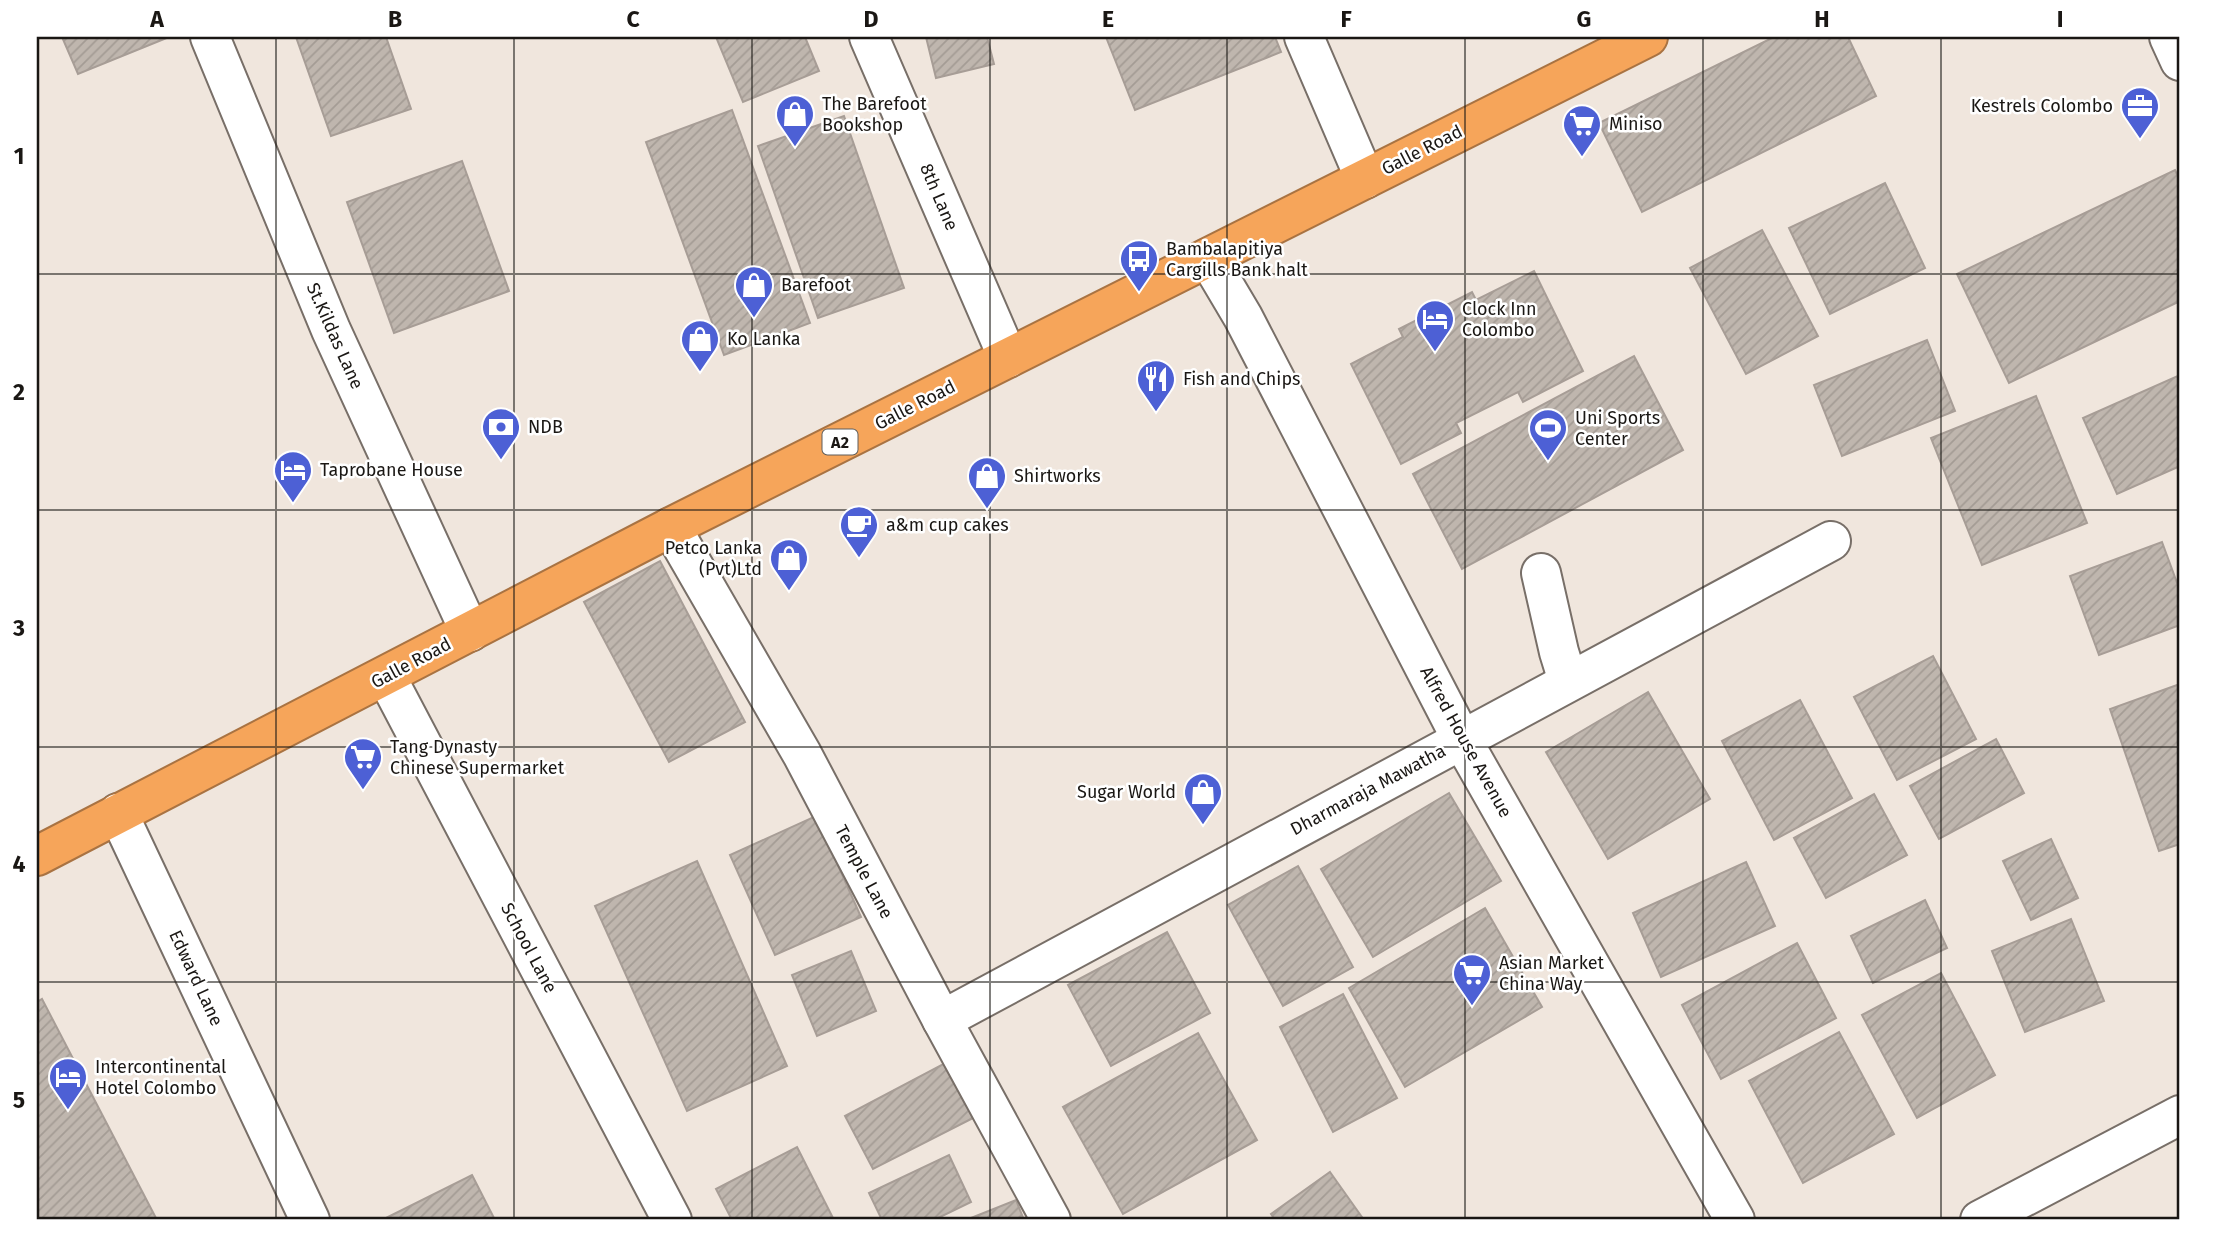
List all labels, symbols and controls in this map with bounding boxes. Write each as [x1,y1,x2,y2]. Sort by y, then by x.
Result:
text: A [149,5,164,33]
text: B [388,5,402,33]
text: C [626,5,640,33]
text: D [864,5,879,33]
text: E [1102,5,1114,33]
text: F [1340,5,1352,33]
text: G [1577,5,1591,33]
text: H [1814,5,1830,33]
text: I [2057,5,2063,33]
office icon: Kestrels Colombo [2119,85,2161,140]
shop icon: The Barefoot Bookshop [774,93,816,148]
place label: The Barefoot Bookshop [822,93,927,136]
place label: Kestrels Colombo [1971,95,2113,117]
supermarket icon: Miniso [1561,103,1603,158]
place label: Miniso [1609,113,1663,135]
street label: Galle Road [1378,120,1466,180]
text: 1 [14,142,24,170]
street label: 8th Lane [915,160,963,234]
bus stop icon: Bambalapitiya Cargills Bank halt [1118,238,1160,293]
place label: Bambalapitiya Cargills Bank halt [1166,238,1308,281]
shop icon: Barefoot [733,264,775,319]
place label: Barefoot [781,274,852,296]
street label: St.Kildas Lane [302,279,368,393]
hotel icon: Clock Inn Colombo [1414,298,1456,353]
place label: Clock Inn Colombo [1462,298,1537,341]
shop icon: Ko Lanka [679,318,721,373]
place label: Ko Lanka [727,328,801,350]
restaurant icon: Fish and Chips [1135,358,1177,413]
place label: Fish and Chips [1183,368,1301,390]
street label: Galle Road [871,375,959,435]
text: 2 [13,378,25,406]
bank icon: NDB [480,406,522,461]
sports icon: Uni Sports Center [1527,407,1569,462]
place label: Uni Sports Center [1575,407,1660,450]
place label: NDB [528,416,563,438]
road number: A2 [822,430,858,454]
hotel icon: Taprobane House [272,449,314,504]
shop icon: Shirtworks [966,455,1008,510]
place label: Taprobane House [320,459,463,481]
place label: Shirtworks [1014,465,1101,487]
cafe icon: a&m cup cakes [838,504,880,559]
place label: a&m cup cakes [886,514,1009,536]
place label: Petco Lanka (Pvt)Ltd [665,537,762,580]
shop icon: Petco Lanka (Pvt)Ltd [768,537,810,592]
text: 3 [12,614,25,642]
street label: Galle Road [367,633,455,693]
street label: Alfred House Avenue [1415,663,1517,821]
supermarket icon: Tang Dynasty Chinese Supermarket [342,736,384,791]
place label: Tang Dynasty Chinese Supermarket [390,736,565,779]
street label: Dharmaraja Mawatha [1287,740,1449,840]
shop icon: Sugar World [1182,771,1224,826]
place label: Sugar World [1077,781,1176,803]
street label: Temple Lane [830,821,898,923]
text: 4 [13,850,26,878]
street label: School Lane [496,899,562,997]
street label: Edward Lane [164,926,228,1030]
supermarket icon: Asian Market China Way [1451,952,1493,1007]
place label: Asian Market China Way [1499,952,1605,995]
hotel icon: Intercontinental Hotel Colombo [47,1056,89,1111]
place label: Intercontinental Hotel Colombo [95,1056,226,1099]
text: 5 [13,1086,25,1114]

